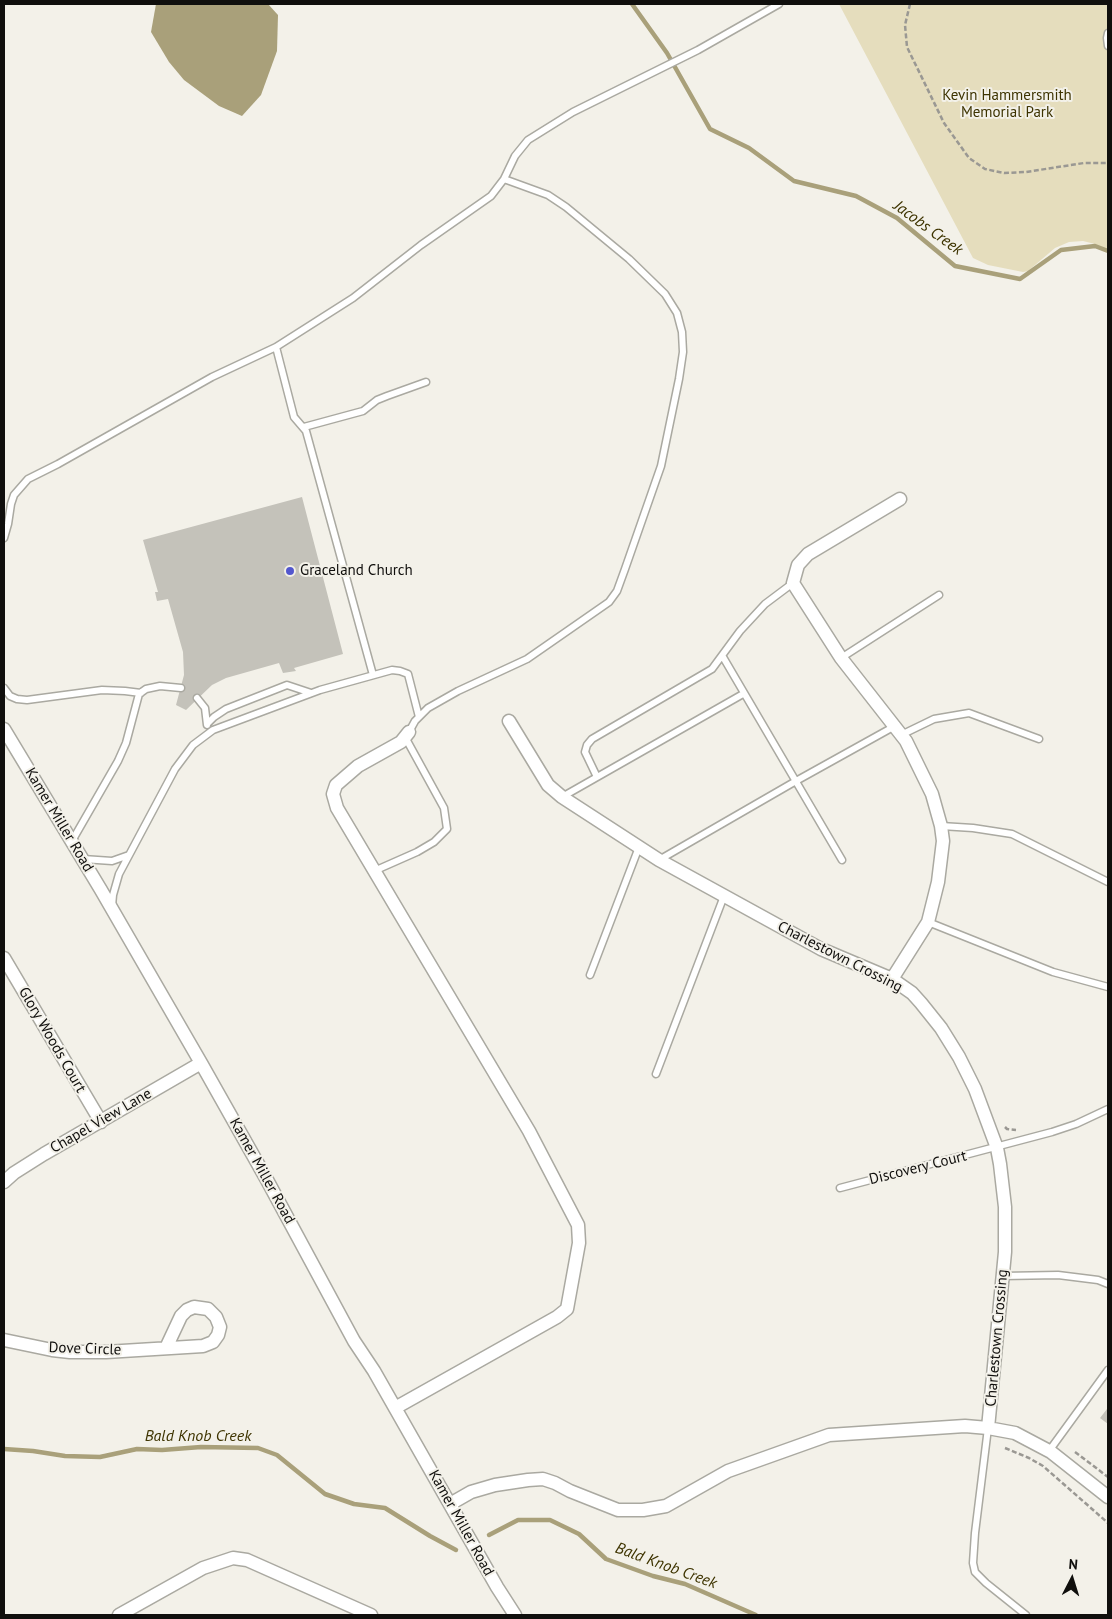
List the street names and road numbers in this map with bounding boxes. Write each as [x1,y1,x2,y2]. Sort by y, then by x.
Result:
street label: Kamer Miller Road [21,765,97,875]
street label: Charlestown Crossing [774,918,906,996]
street label: Glory Woods Court [15,984,89,1096]
street label: Chapel View Lane [47,1085,155,1157]
street label: Kamer Miller Road [225,1115,299,1227]
street label: Discovery Court [867,1147,969,1189]
street label: Charlestown Crossing [982,1268,1012,1408]
street label: Dove Circle [48,1339,122,1359]
street label: Kamer Miller Road [424,1467,498,1579]

